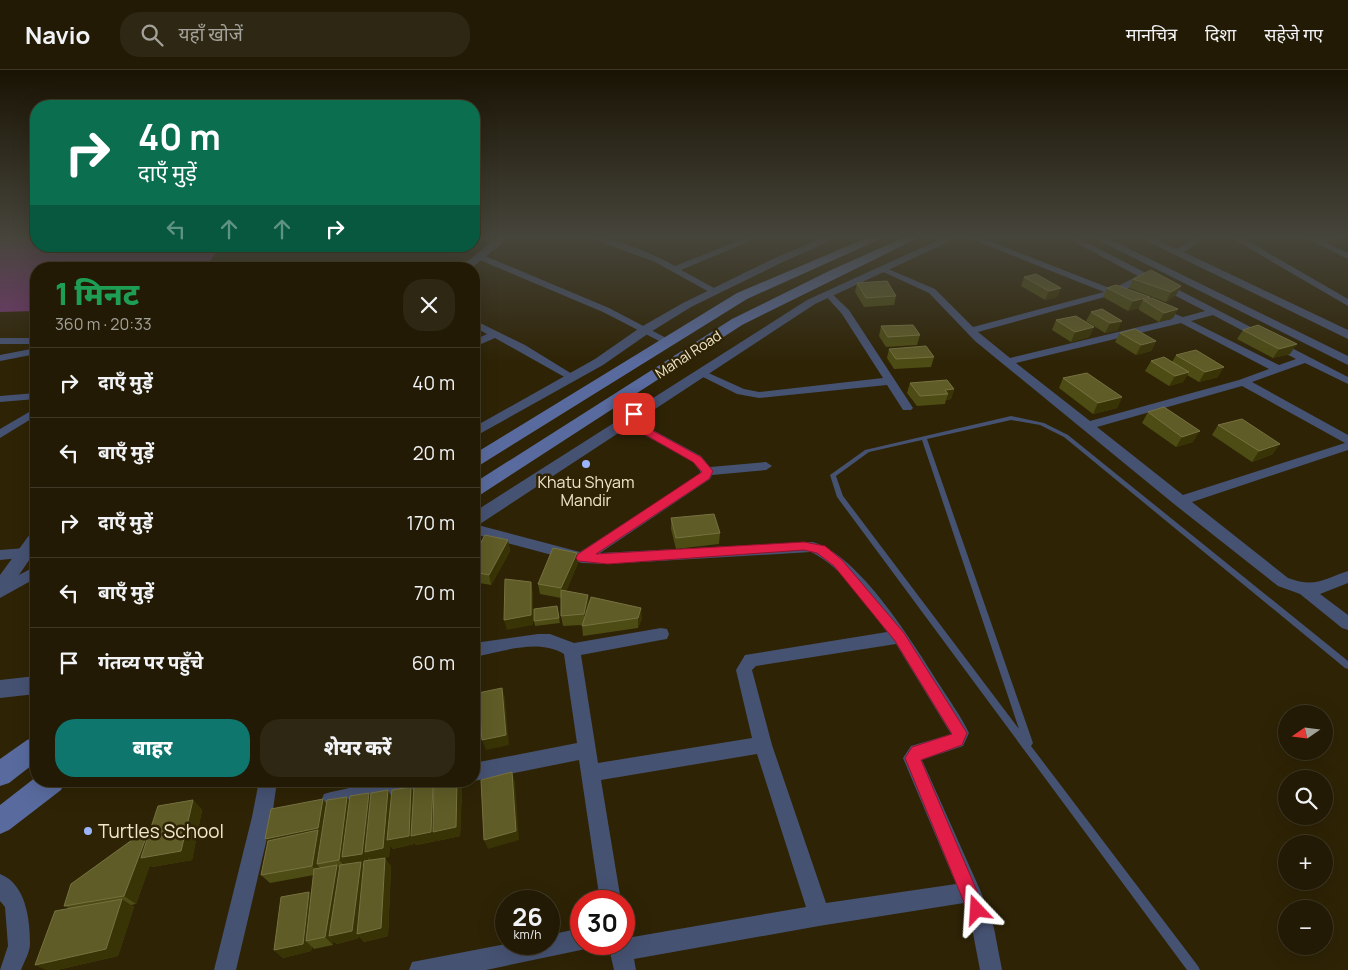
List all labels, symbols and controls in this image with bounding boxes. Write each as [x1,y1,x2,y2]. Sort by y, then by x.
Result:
search box [120,12,470,57]
text: Navio [25,18,90,51]
icon: search [138,21,166,49]
text: यहाँ खोजें [178,21,243,47]
text: मानचित्र [1126,22,1177,46]
text: दिशा [1205,22,1236,46]
text: सहेजे गए [1264,22,1323,46]
text: 40 m [138,113,221,161]
icon: right [55,120,120,185]
text: दाएँ मुड़ें [138,158,197,188]
icon: left [162,215,190,243]
icon: ahead [215,215,243,243]
icon: ahead [268,215,296,243]
icon: right [321,215,349,243]
text: 1 मिनट [55,273,139,314]
button: close [403,279,455,331]
text: 360 m · 20:33 [55,313,152,335]
street label: Mahal Road [651,326,725,382]
icon: right [55,369,83,397]
text: दाएँ मुड़ें [98,369,153,395]
text: 40 m [412,370,455,396]
pin [613,393,655,435]
icon: arrive [620,400,648,428]
icon: left [55,439,83,467]
text: बाएँ मुड़ें [98,439,154,465]
text: 20 m [413,440,455,466]
marker: Khatu Shyam Mandir [580,458,592,470]
place label: Khatu Shyam Mandir [538,471,634,511]
icon: right [55,509,83,537]
text: दाएँ मुड़ें [98,509,153,535]
text: 170 m [407,510,455,536]
icon: left [55,579,83,607]
text: बाएँ मुड़ें [98,579,154,605]
text: 70 m [414,580,455,606]
icon: arrive [55,649,83,677]
text: गंतव्य पर पहुँचे [98,649,203,675]
text: 60 m [412,650,455,676]
north arrow [1278,705,1332,760]
map controls [1278,705,1333,955]
button: बाहर [55,719,250,777]
button: शेयर करें [260,719,455,777]
button: search [1278,770,1333,825]
place label: Turtles School [98,818,224,844]
marker: Turtles School [82,825,94,837]
button: + [1278,835,1333,890]
position arrow [950,883,1002,935]
speed limit sign: 30 [570,890,635,955]
text: 26 [512,899,543,934]
button: − [1278,900,1333,955]
text: km/h [514,926,541,943]

